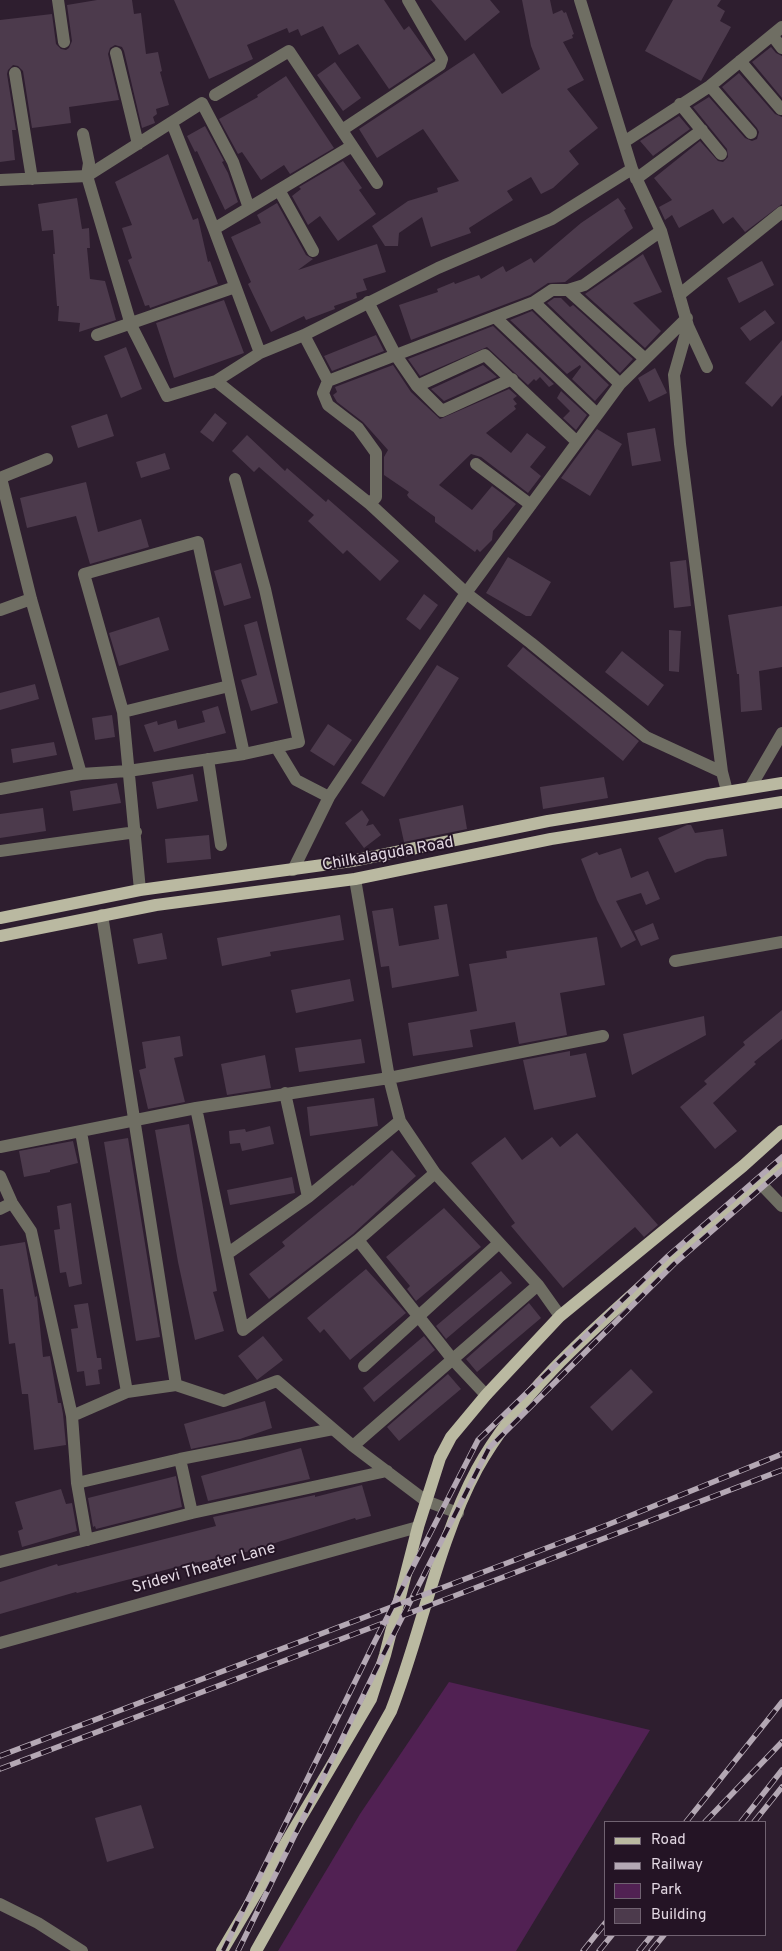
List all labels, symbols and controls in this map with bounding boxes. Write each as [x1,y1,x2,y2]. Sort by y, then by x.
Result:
street label: Chilkalaguda Road [321,834,455,876]
street label: Sridevi Theater Lane [130,1539,278,1599]
legend [604,1821,767,1936]
text: Road [651,1831,686,1850]
text: Railway [651,1856,703,1875]
text: Park [651,1881,682,1900]
text: Building [651,1906,706,1925]

